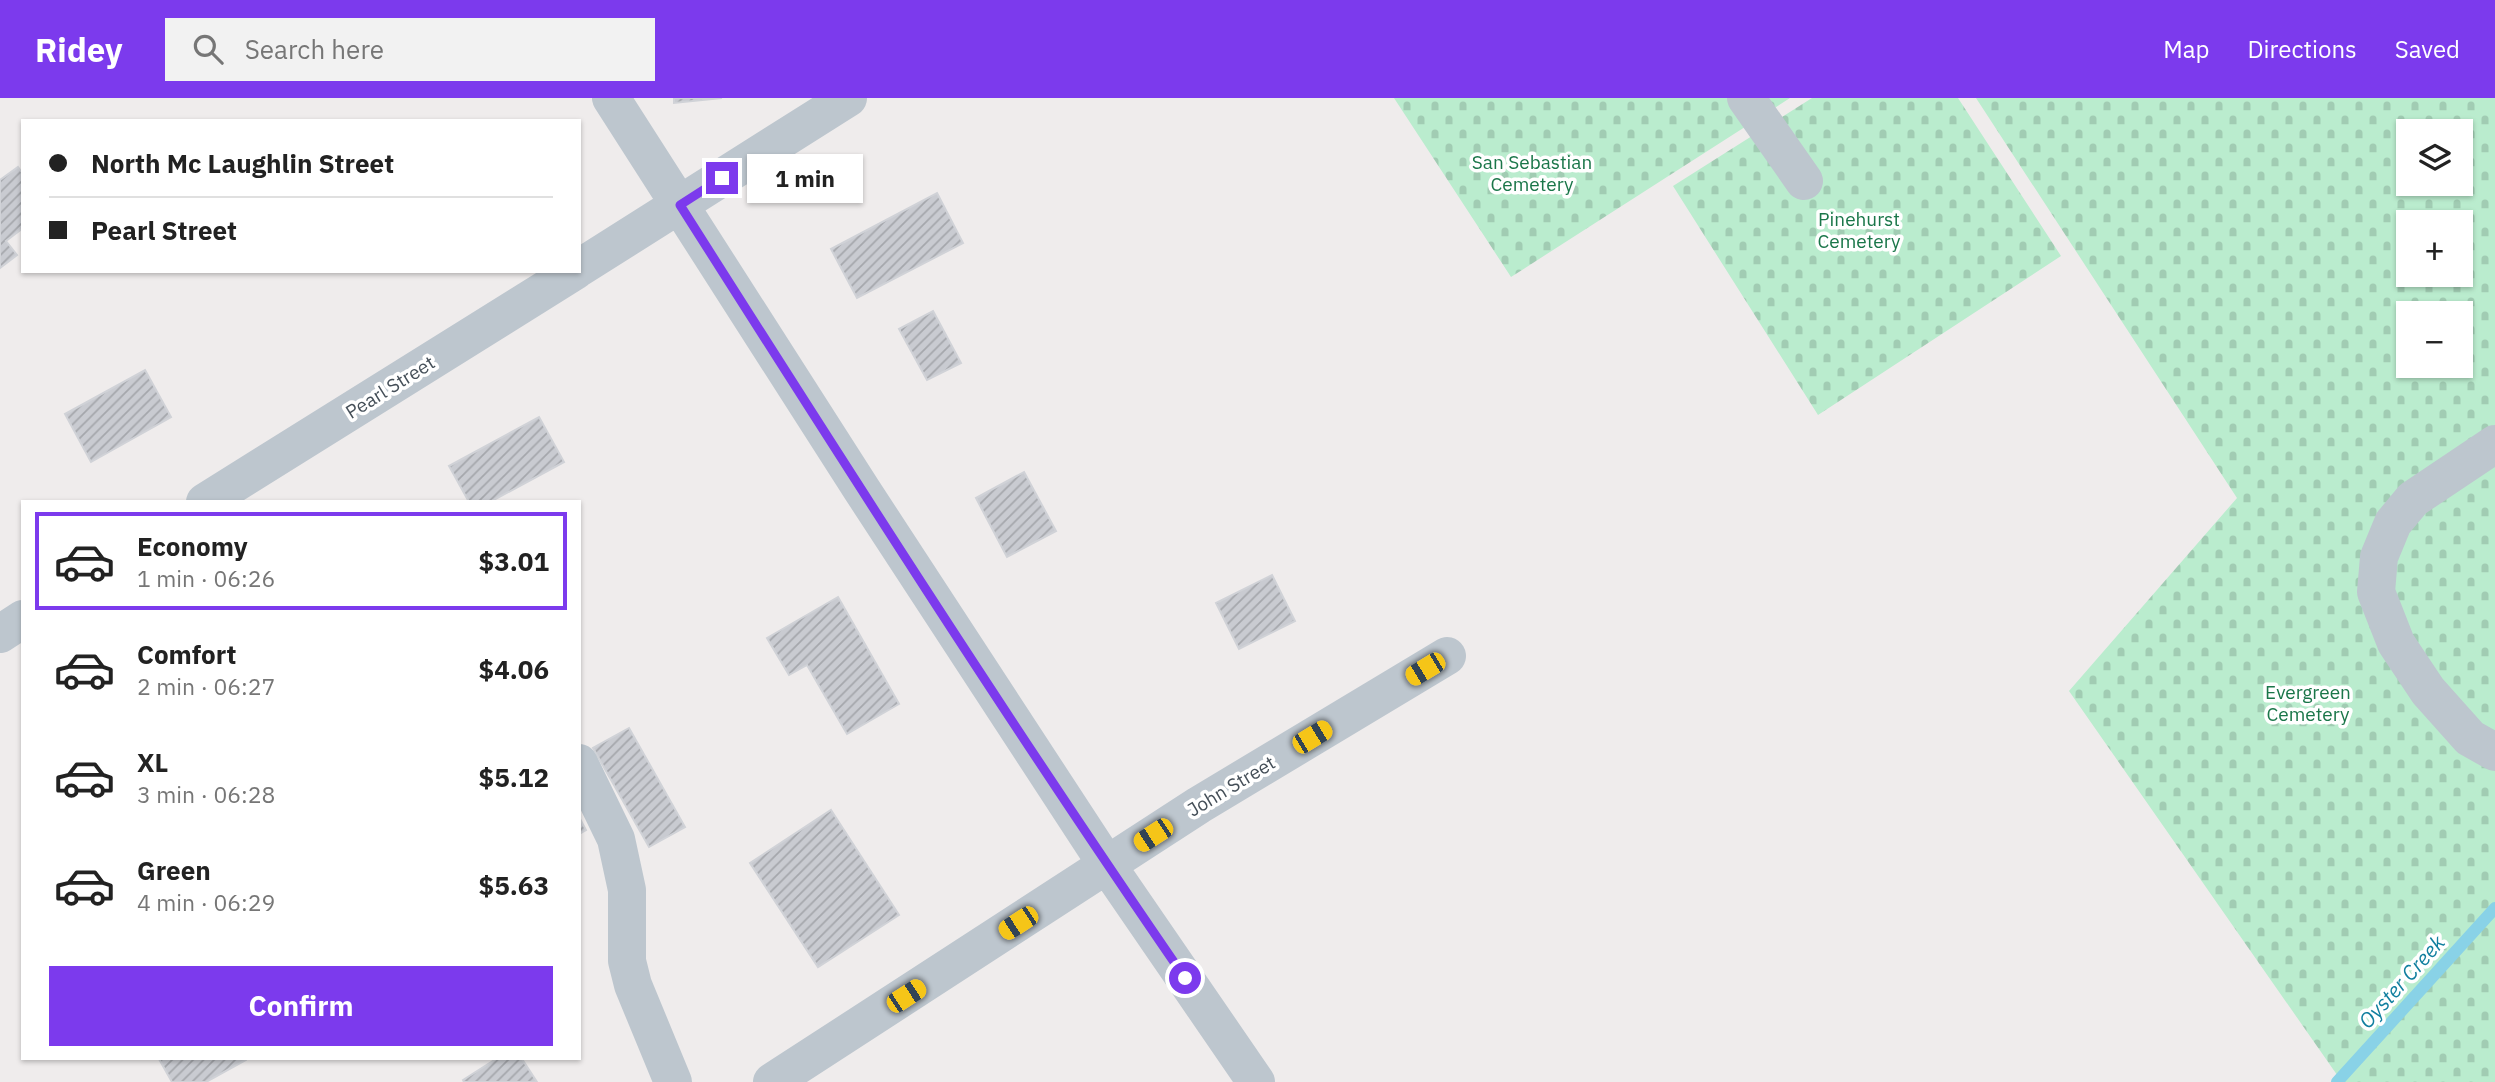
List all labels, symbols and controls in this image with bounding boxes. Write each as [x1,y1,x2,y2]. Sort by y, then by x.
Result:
search box [165,18,655,81]
text: Ridey [35,28,123,71]
icon: search [189,30,227,68]
text: Search here [245,32,384,66]
text: Map [2163,33,2209,65]
text: Directions [2247,33,2357,65]
text: Saved [2395,33,2460,65]
map controls [2396,119,2473,378]
button: layers [2396,119,2473,196]
text: North Mc Laughlin Street [91,146,394,180]
park label: San Sebastian Cemetery [1472,150,1592,196]
callout: 1 min [746,154,862,202]
route end [706,162,738,194]
text: 1 min [775,163,835,193]
park label: Pinehurst Cemetery [1818,207,1901,253]
button: + [2396,210,2473,287]
text: Pearl Street [91,213,237,247]
button: − [2396,301,2473,378]
street label: Pearl Street [341,350,439,424]
text: Economy [137,529,248,563]
icon: car [53,530,116,593]
text: $3.01 [479,544,549,578]
text: 1 min · 06:26 [137,563,275,593]
text: Comfort [137,637,236,671]
icon: car [53,638,116,701]
car [1402,649,1449,689]
text: $4.06 [479,652,549,686]
text: 2 min · 06:27 [137,671,275,701]
park label: Evergreen Cemetery [2265,680,2351,726]
car [1289,717,1336,757]
text: XL [137,745,168,779]
icon: car [53,746,116,809]
street label: John Street [1183,750,1279,822]
text: $5.12 [479,760,549,794]
text: 3 min · 06:28 [137,779,275,809]
car [1130,815,1177,855]
text: Green [137,853,211,887]
icon: car [53,854,116,917]
text: $5.63 [479,868,549,902]
text: 4 min · 06:29 [137,887,275,917]
car [995,903,1042,943]
water label: Oyster Creek [2352,928,2451,1034]
route start [1169,962,1201,994]
button: Confirm [49,966,553,1046]
car [883,976,930,1016]

